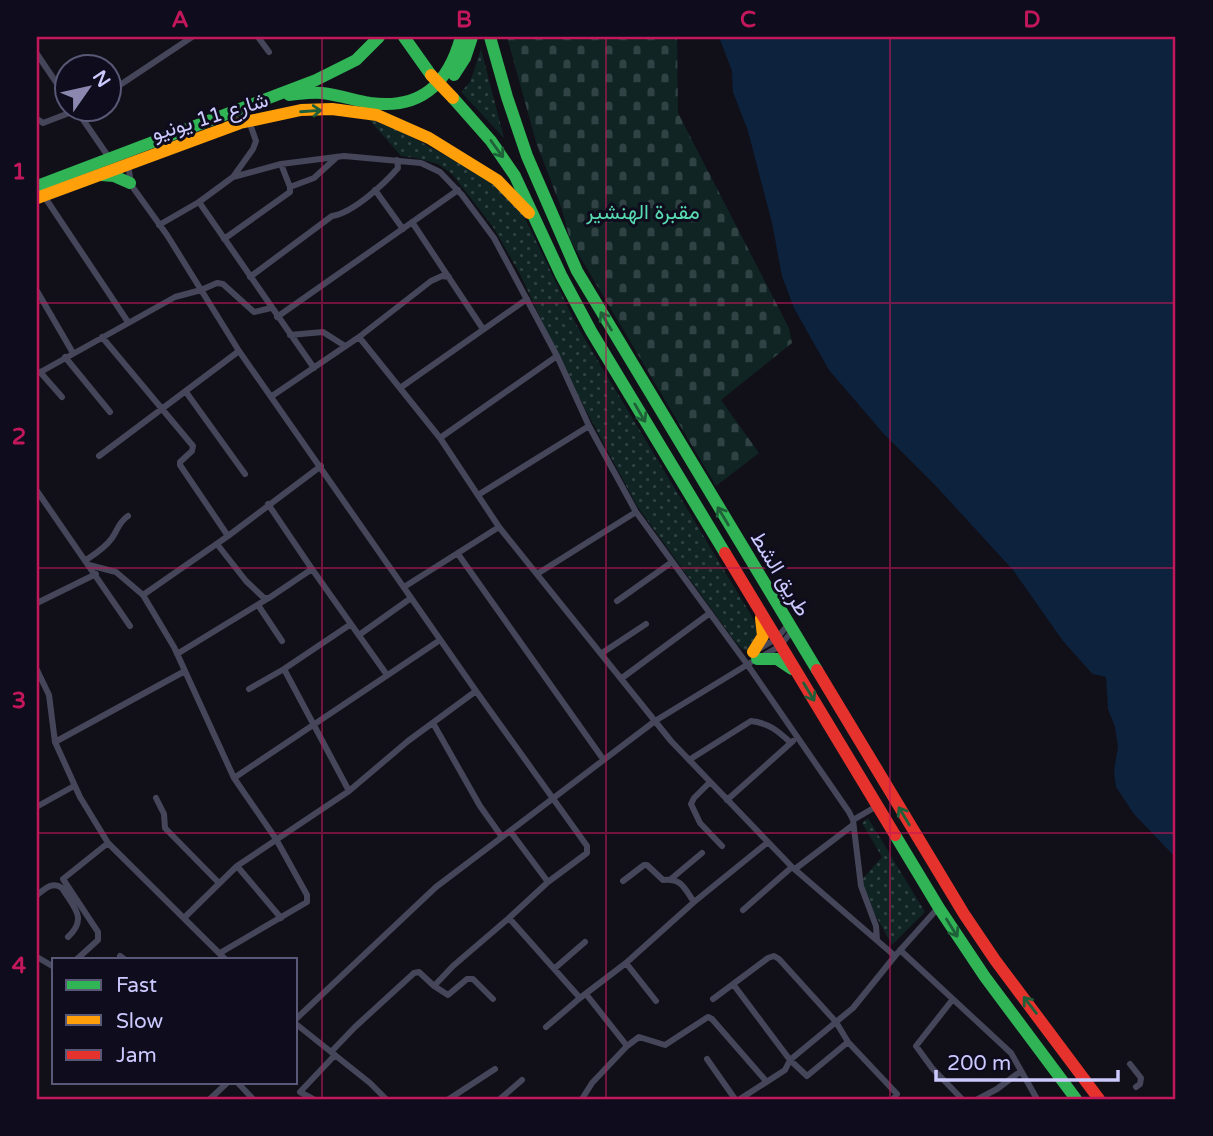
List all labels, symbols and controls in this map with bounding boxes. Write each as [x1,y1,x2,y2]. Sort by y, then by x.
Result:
text: A [171,6,189,34]
text: B [456,6,472,34]
text: C [740,6,756,34]
text: D [1023,6,1041,34]
north arrow [52,52,122,122]
text: N [88,67,115,92]
street label: شارع 11 يونيو [149,87,272,148]
one-way arrow [299,104,322,117]
one-way arrow [490,139,504,158]
text: 1 [12,158,26,186]
park label: مقبرة الهنشير [585,200,700,225]
one-way arrow [599,311,612,332]
one-way arrow [633,403,647,423]
text: 2 [12,423,26,451]
one-way arrow [716,507,730,527]
street label: طريق الشط [745,527,815,621]
one-way arrow [802,682,816,702]
text: 3 [12,687,26,715]
one-way arrow [897,806,911,826]
one-way arrow [945,918,959,938]
text: 4 [12,952,27,980]
legend [52,958,298,1084]
text: Fast [116,973,157,998]
one-way arrow [1022,997,1037,1015]
text: Slow [116,1009,164,1034]
scale bar [936,1038,1118,1082]
text: Jam [116,1043,157,1068]
text: 200 m [947,1051,1011,1076]

